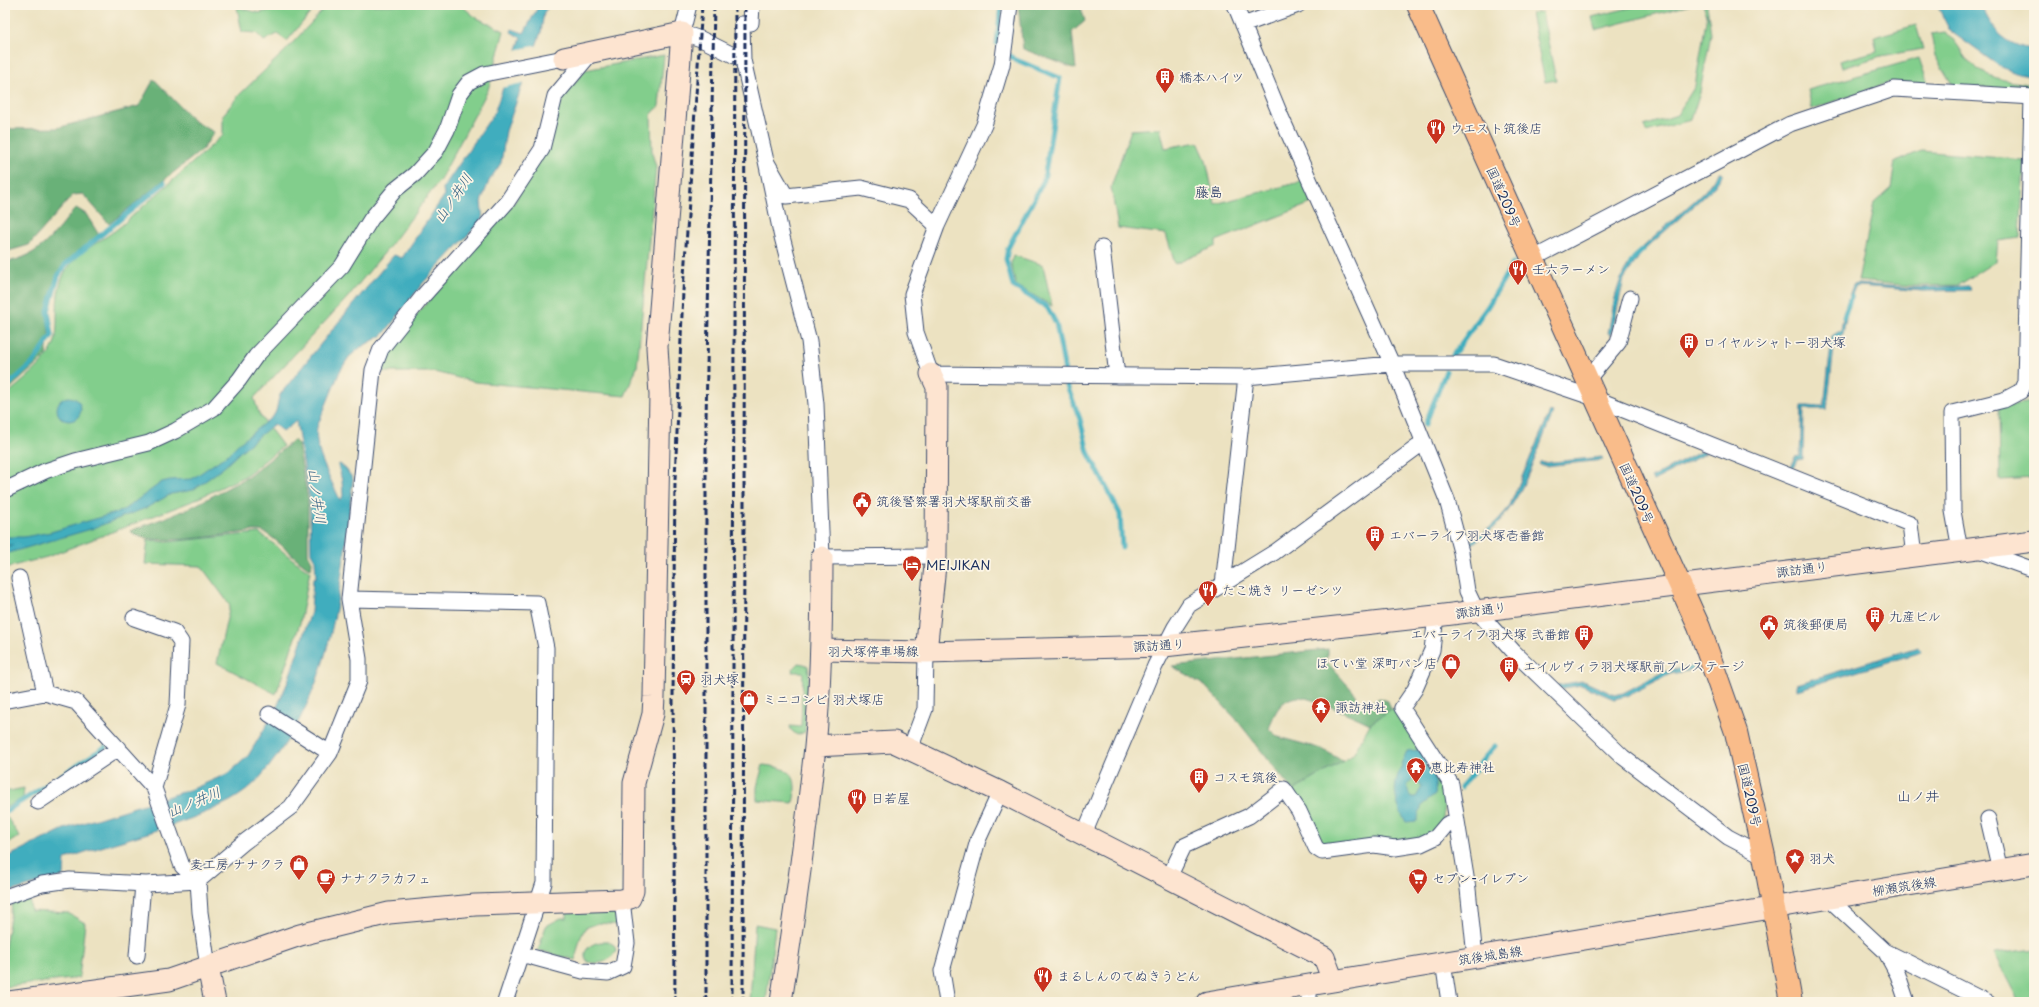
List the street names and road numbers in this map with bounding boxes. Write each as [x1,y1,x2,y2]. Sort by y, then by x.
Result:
street label: 国道209号 [1483,163,1526,230]
street label: 国道209号 [1616,459,1659,526]
street label: 諏訪通り [1775,556,1829,581]
street label: 諏訪通り [1454,596,1508,623]
street label: 諏訪通り [1133,634,1185,655]
street label: 羽犬塚停車場線 [827,641,919,660]
street label: 国道209号 [1734,761,1767,829]
street label: 柳瀬筑後線 [1870,871,1938,900]
street label: 筑後城島線 [1456,940,1524,969]

